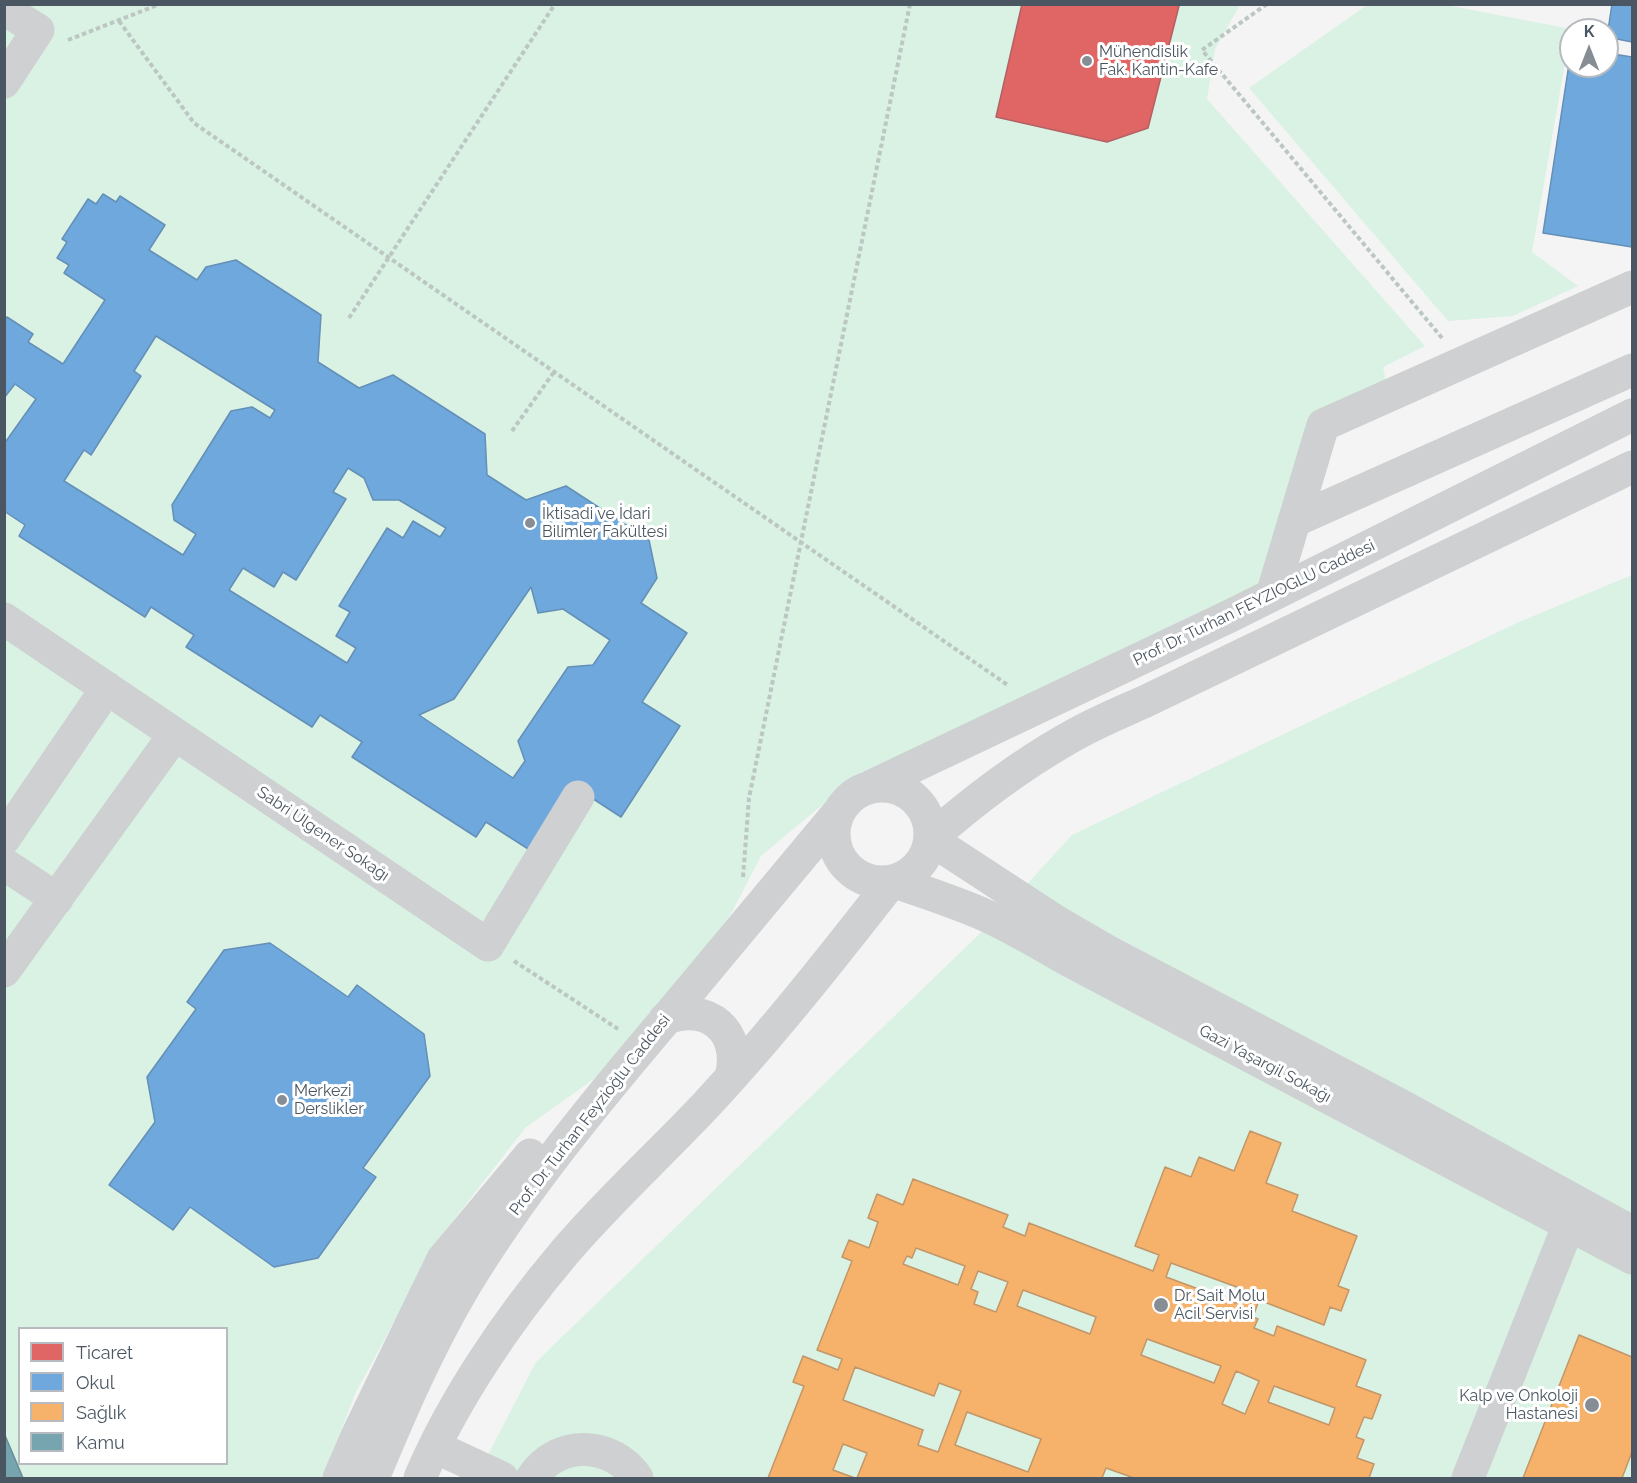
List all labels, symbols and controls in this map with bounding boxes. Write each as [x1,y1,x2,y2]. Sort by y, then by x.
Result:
north arrow [1559,18,1619,78]
text: K [1584,22,1594,41]
place label: Mühendislik Fak. Kantin-Kafe [1099,42,1218,80]
marker: Mühendislik Fak. Kantin-Kafe [1080,54,1094,68]
place label: İktisadi ve İdari Bilimler Fakültesi [542,504,667,542]
marker: İktisadi ve İdari Bilimler Fakültesi [523,516,537,530]
street label: Prof. Dr. Turhan FEYZIOGLU Caddesi [1130,536,1378,670]
street label: Sabri Ülgener Sokağı [253,783,393,885]
street label: Prof. Dr. Turhan Feyzioğlu Caddesi [506,1011,674,1219]
street label: Gazi Yaşargil Sokağı [1196,1021,1334,1107]
place label: Merkezi Derslikler [294,1081,364,1119]
marker: Merkezi Derslikler [275,1093,289,1107]
place label: Dr. Sait Molu Acil Servisi [1174,1286,1265,1324]
marker: Dr. Sait Molu Acil Servisi [1152,1296,1170,1314]
legend [18,1327,228,1465]
text: Ticaret [76,1342,133,1363]
text: Okul [76,1372,115,1393]
place label: Kalp ve Onkoloji Hastanesi [1459,1386,1578,1424]
marker: Kalp ve Onkoloji Hastanesi [1583,1396,1601,1414]
text: Sağlık [76,1402,126,1423]
text: Kamu [76,1432,125,1453]

